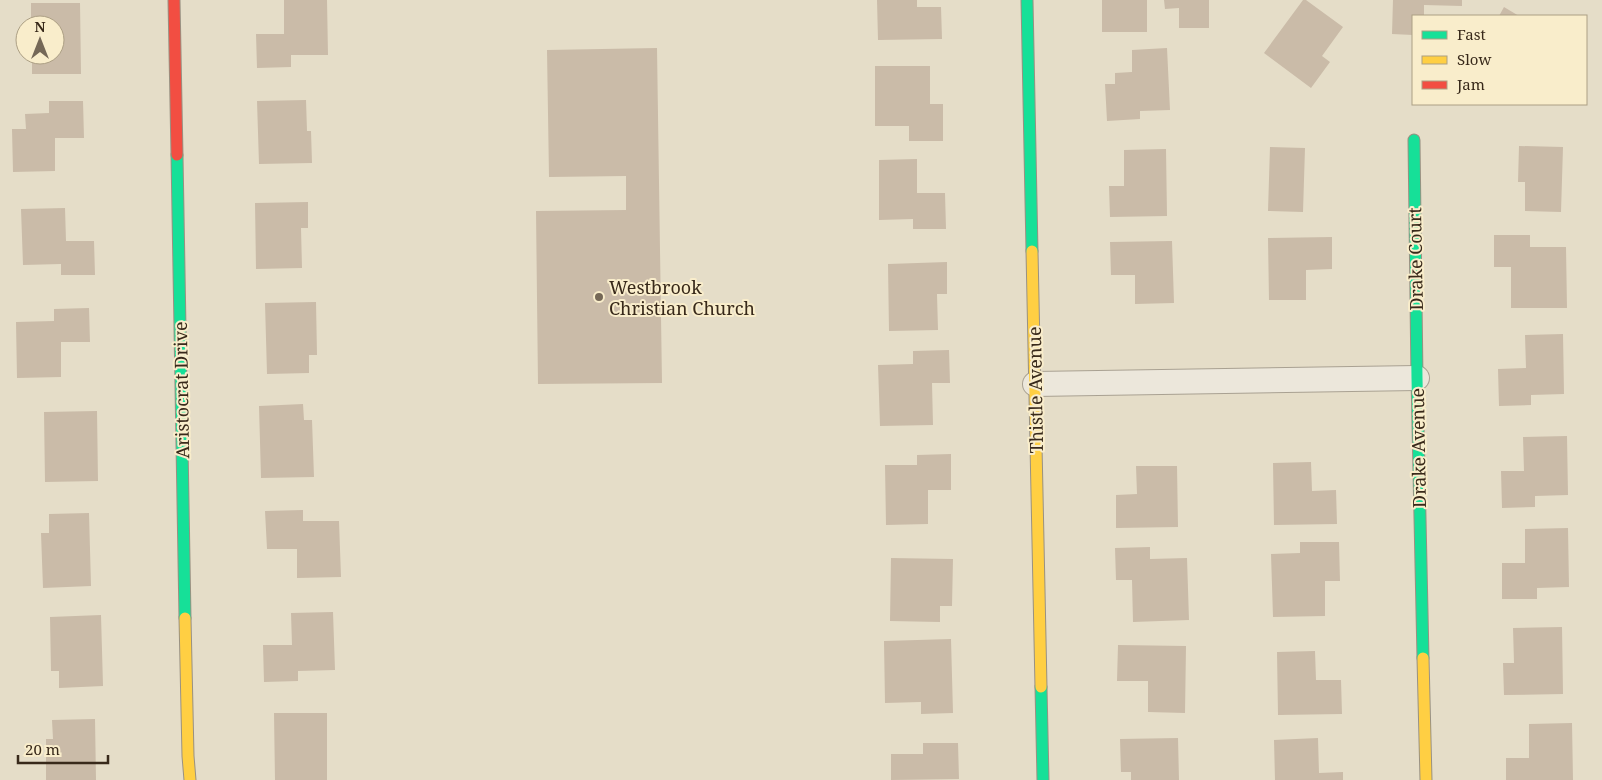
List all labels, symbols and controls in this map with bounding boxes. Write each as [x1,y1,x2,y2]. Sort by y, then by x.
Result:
north arrow [15,15,65,65]
legend [1412,15,1587,105]
text: N [34,17,46,36]
text: Fast [1457,24,1486,44]
text: Slow [1457,49,1491,69]
text: Jam [1456,74,1485,94]
street label: Drake Court [1402,207,1428,311]
place label: Westbrook Christian Church [609,275,755,320]
marker: Westbrook Christian Church [593,291,605,303]
street label: Aristocrat Drive [168,321,194,459]
street label: Thistle Avenue [1022,326,1048,454]
street label: Drake Avenue [1405,388,1431,508]
scale bar [18,732,108,764]
text: 20 m [25,739,60,759]

